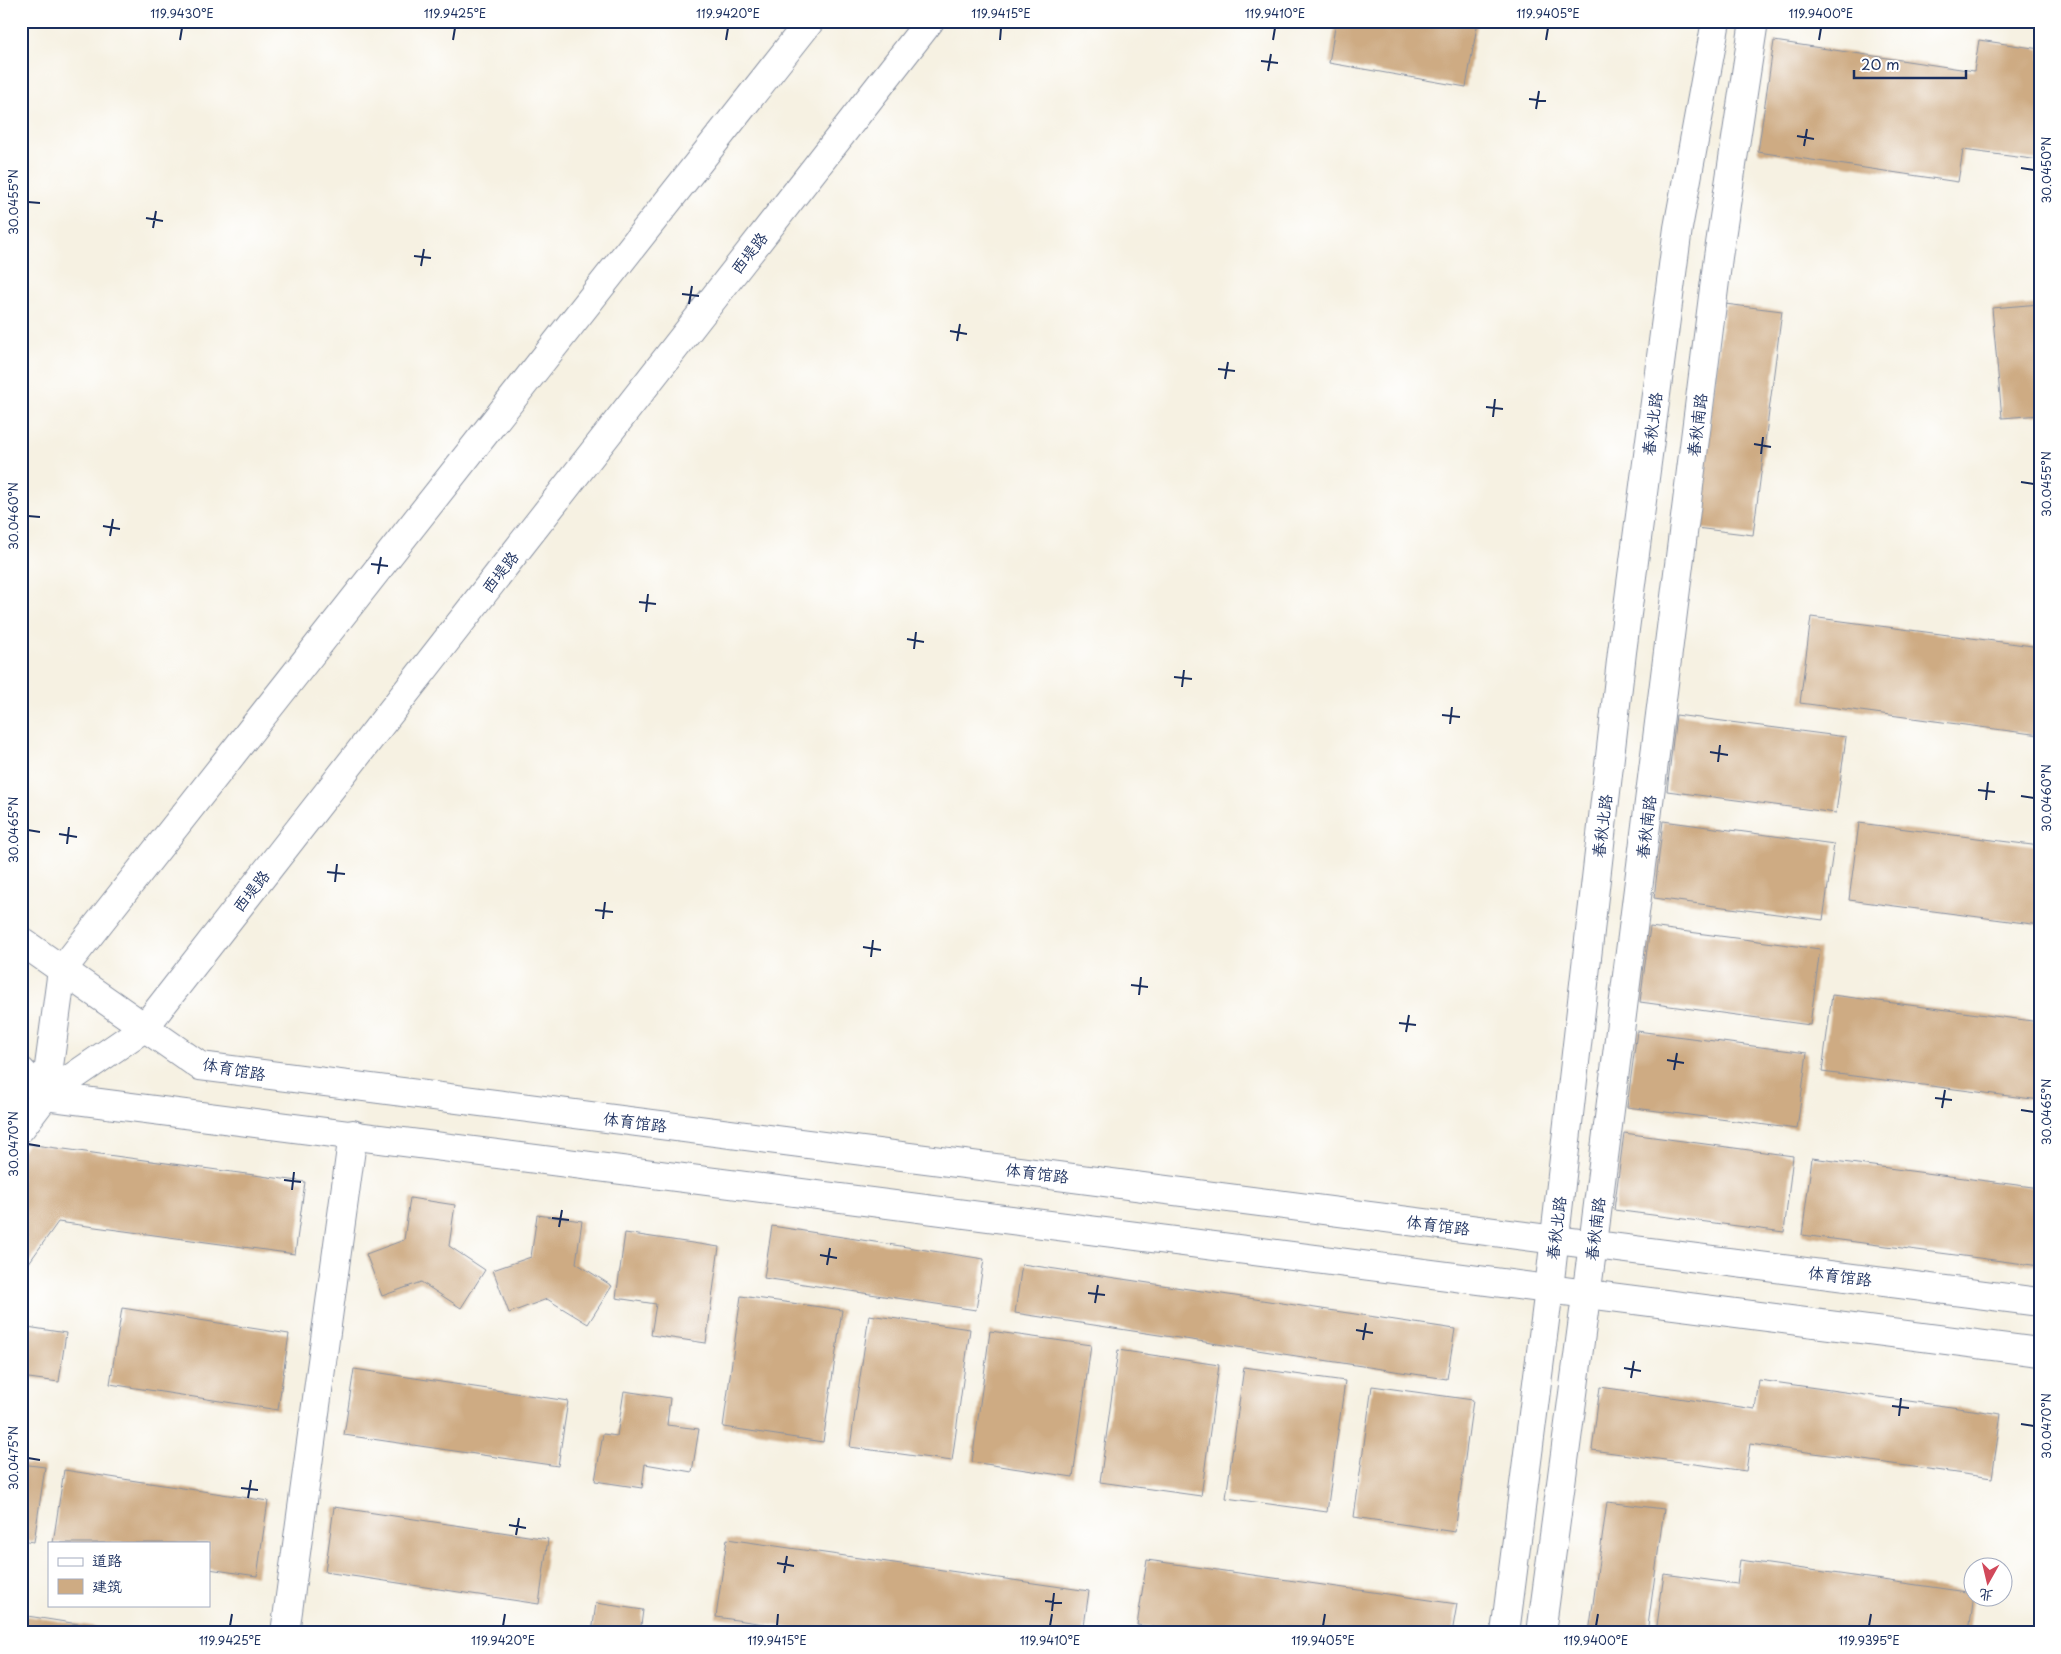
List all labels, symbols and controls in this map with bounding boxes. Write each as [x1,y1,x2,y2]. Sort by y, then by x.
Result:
text: 119.9430°E [150,4,214,22]
text: 119.9425°E [424,4,486,22]
text: 119.9420°E [696,4,760,22]
text: 119.9415°E [971,4,1031,22]
text: 119.9410°E [1245,4,1305,22]
text: 119.9405°E [1516,4,1580,22]
text: 119.9400°E [1789,4,1853,22]
scale bar [1854,48,1966,80]
text: 20 m [1861,52,1900,75]
text: 30.0450°N [2037,137,2055,203]
text: 30.0455°N [4,169,22,235]
street label: 西堤路 [724,226,772,279]
street label: 春秋北路 [1635,391,1667,457]
street label: 春秋南路 [1680,392,1712,458]
text: 30.0455°N [2037,451,2055,517]
text: 30.0460°N [4,482,22,550]
street label: 西堤路 [475,545,523,598]
text: 30.0460°N [2037,764,2055,832]
street label: 春秋北路 [1585,793,1617,859]
street label: 春秋南路 [1629,794,1661,860]
text: 30.0465°N [4,797,22,863]
street label: 西堤路 [226,864,274,917]
street label: 体育馆路 [201,1051,268,1085]
text: 30.0465°N [2037,1079,2055,1145]
street label: 体育馆路 [602,1105,668,1137]
text: 30.0470°N [4,1111,22,1177]
street label: 体育馆路 [1004,1156,1070,1188]
street label: 春秋北路 [1539,1195,1571,1261]
street label: 春秋南路 [1578,1196,1610,1262]
street label: 体育馆路 [1405,1208,1471,1240]
street label: 体育馆路 [1807,1259,1873,1291]
text: 30.0470°N [2037,1393,2055,1459]
text: 30.0475°N [4,1426,22,1490]
legend [48,1542,210,1606]
text: 道路 [92,1548,122,1571]
north arrow [1964,1556,2014,1606]
text: 建筑 [92,1574,122,1597]
text: 北 [1978,1584,1995,1607]
text: 119.9425°E [199,1631,261,1649]
text: 119.9420°E [471,1631,535,1649]
text: 119.9415°E [747,1631,807,1649]
text: 119.9410°E [1020,1631,1080,1649]
text: 119.9405°E [1291,1631,1355,1649]
text: 119.9400°E [1564,1631,1628,1649]
text: 119.9395°E [1838,1631,1900,1649]

